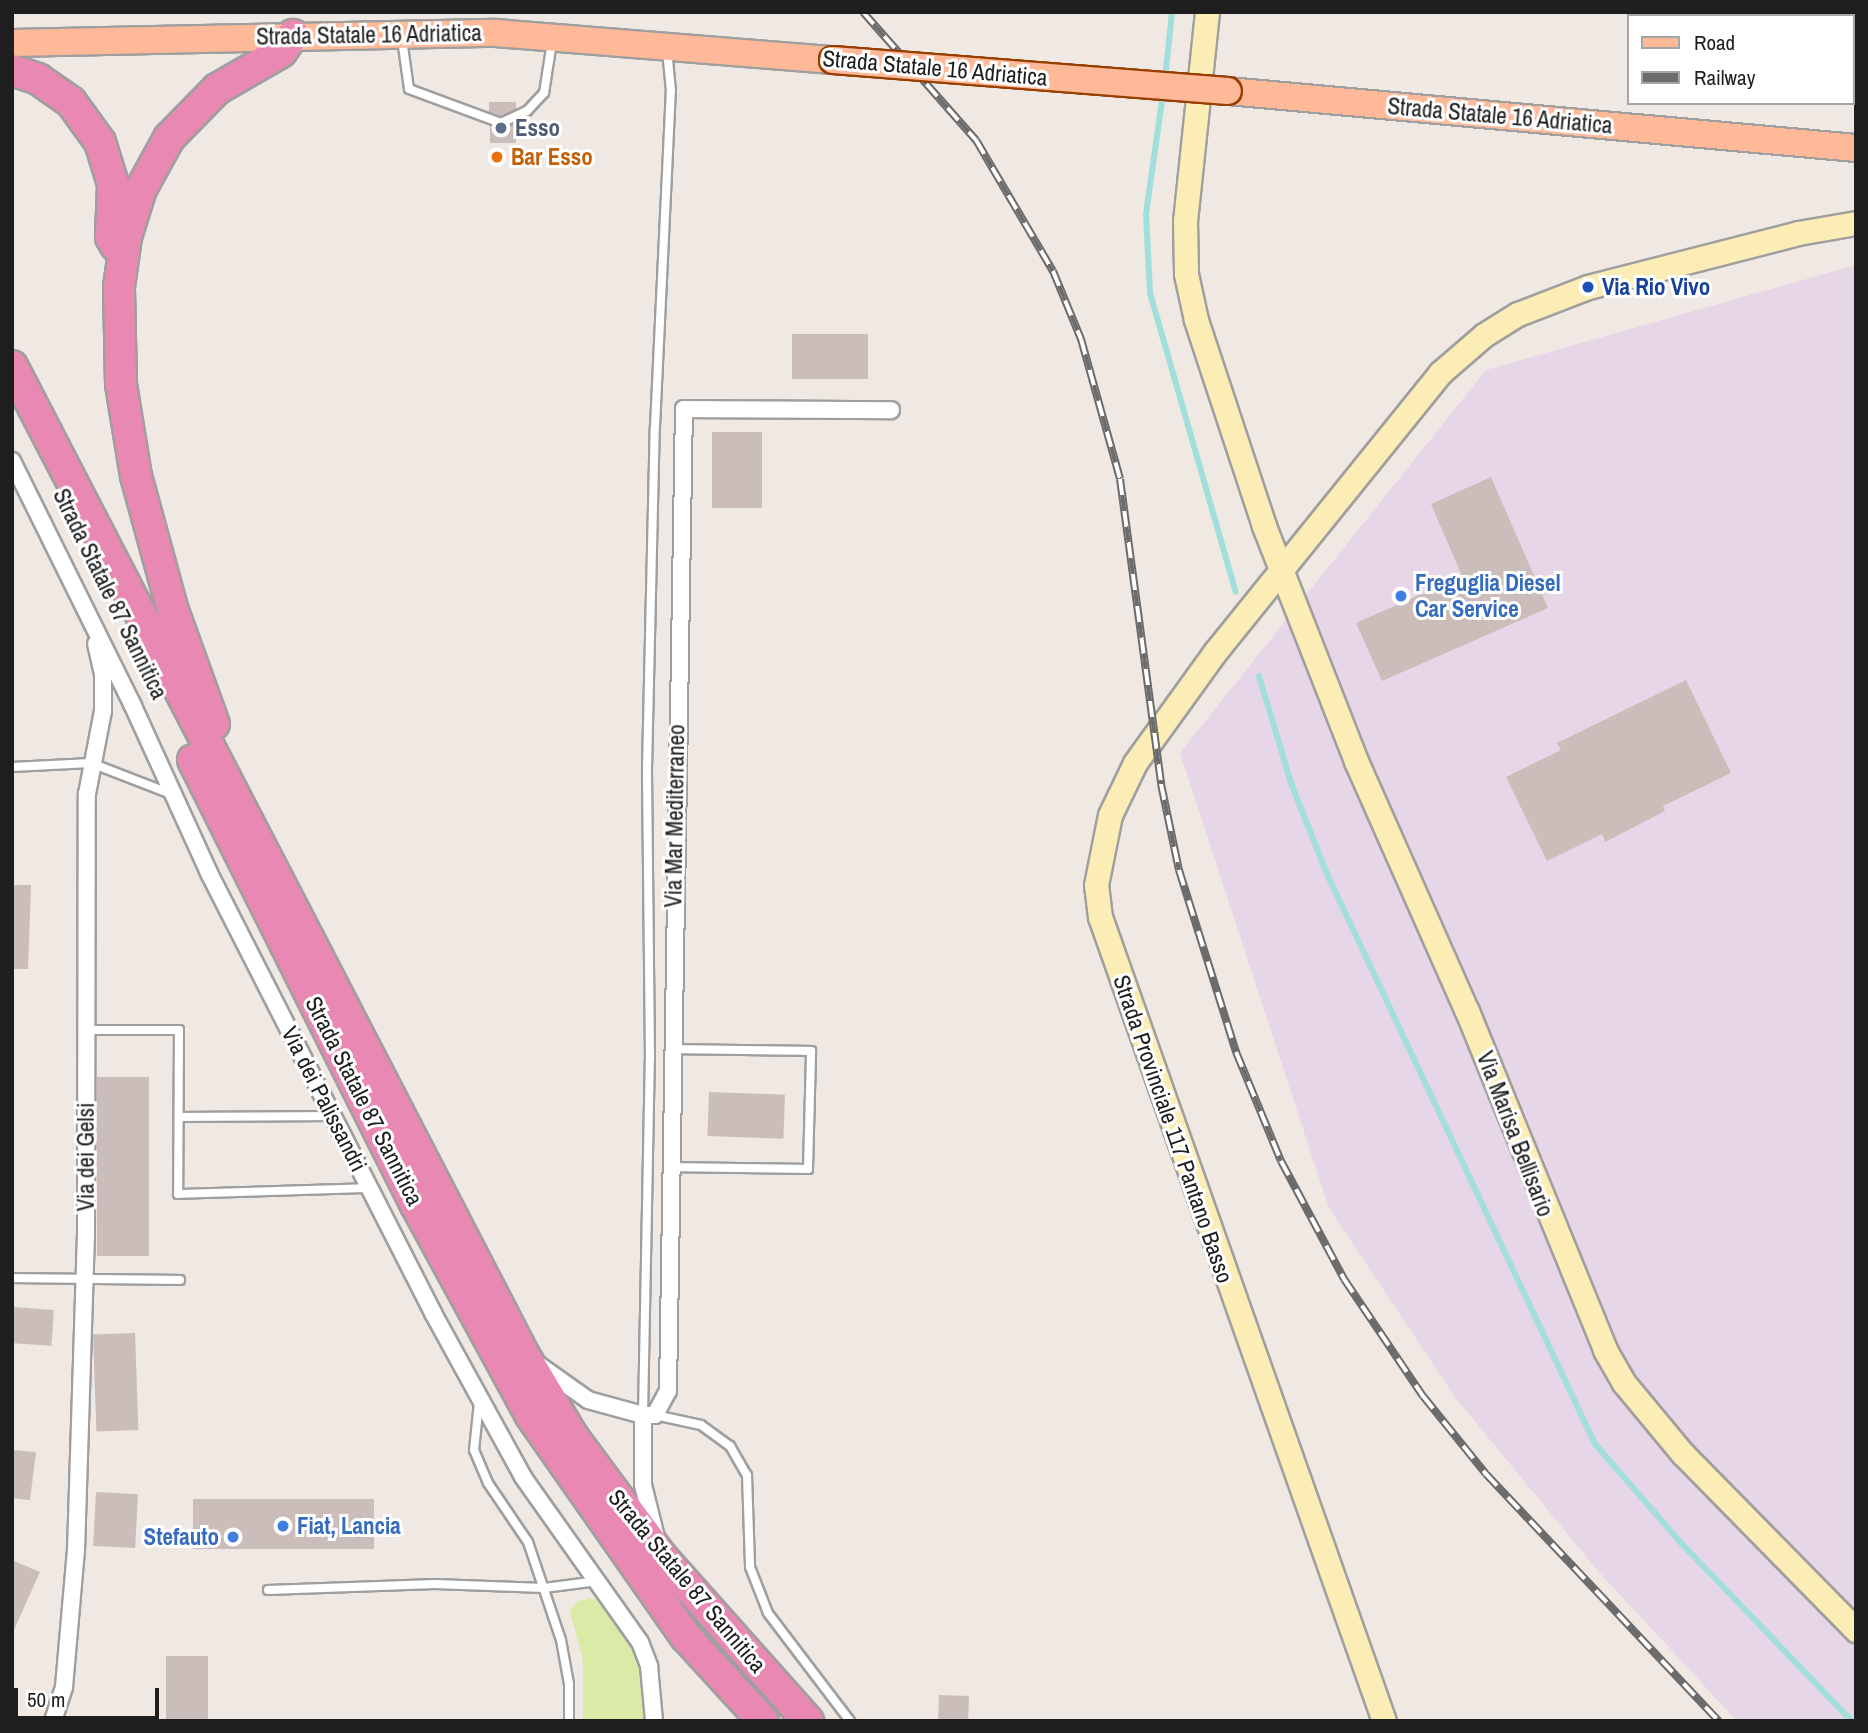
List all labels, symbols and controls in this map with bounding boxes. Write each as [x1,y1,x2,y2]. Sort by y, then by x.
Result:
legend [1626,14,1854,105]
street label: Strada Statale 16 Adriatica [256,19,482,51]
text: Road [1694,28,1735,57]
street label: Strada Statale 16 Adriatica [821,44,1049,92]
text: Railway [1694,63,1755,92]
street label: Strada Statale 16 Adriatica [1386,92,1614,140]
place label: Esso [515,114,560,142]
marker: Esso [493,120,509,136]
place label: Bar Esso [511,143,593,171]
marker: Bar Esso [489,149,505,165]
place label: Via Rio Vivo [1602,273,1710,301]
marker: Via Rio Vivo [1580,279,1596,295]
street label: Strada Statale 87 Sannitica [47,484,173,704]
place label: Freguglia Diesel Car Service [1415,569,1561,623]
marker: Freguglia Diesel Car Service [1393,588,1409,604]
street label: Via Mar Mediterraneo [660,724,690,908]
street label: Strada Provinciale 117 Pantano Basso [1107,971,1239,1287]
street label: Strada Statale 87 Sannitica [299,992,429,1210]
street label: Via dei Palissandri [276,1022,372,1176]
street label: Via Marisa Bellisario [1471,1047,1559,1221]
street label: Via dei Gelsi [72,1103,100,1211]
street label: Strada Statale 87 Sannitica [602,1484,772,1678]
place label: Fiat, Lancia [297,1512,401,1540]
marker: Fiat, Lancia [275,1518,291,1534]
place label: Stefauto [144,1523,219,1551]
marker: Stefauto [225,1529,241,1545]
scale bar [18,1674,163,1718]
text: 50 m [27,1685,65,1714]

